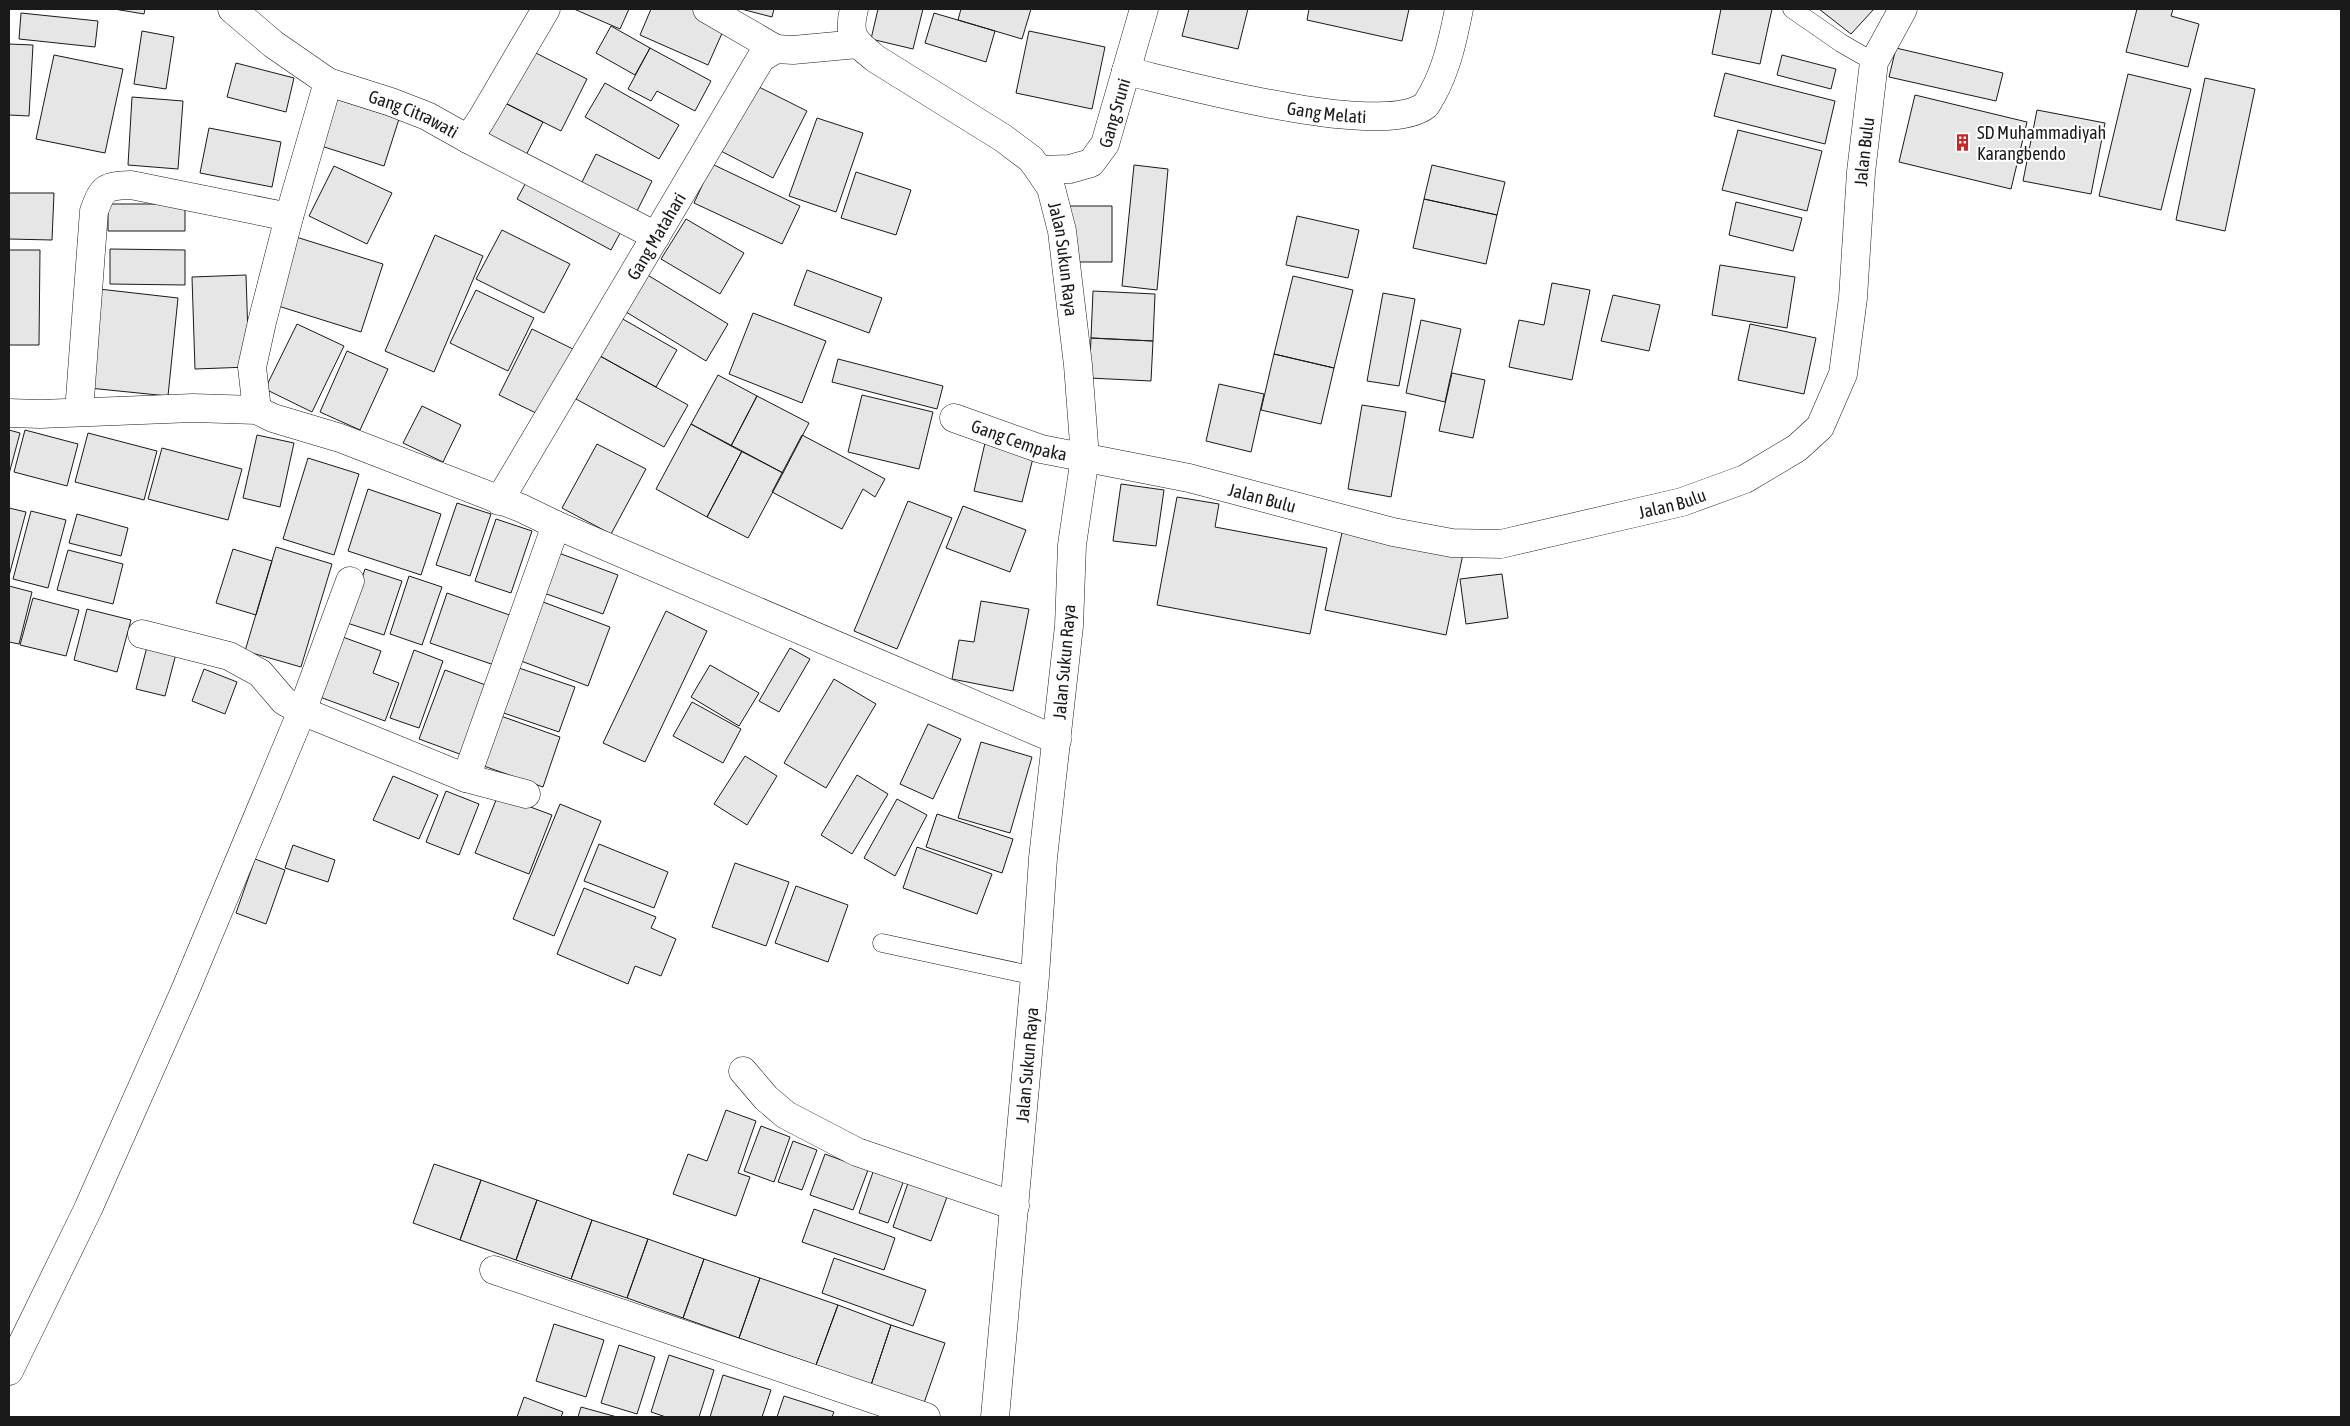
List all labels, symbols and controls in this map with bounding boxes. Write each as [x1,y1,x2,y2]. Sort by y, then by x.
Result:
street label: Gang Sruni [1094,76,1134,150]
street label: Gang Citrawati [366,85,462,142]
street label: Gang Melati [1285,97,1367,127]
street label: Jalan Bulu [1850,116,1878,187]
place label: SD Muhammadiyah Karangbendo [1977,122,2106,164]
building icon: SD Muhammadiyah Karangbendo [1953,132,1973,152]
street label: Gang Matahari [622,189,690,283]
street label: Jalan Sukun Raya [1044,199,1083,317]
street label: Gang Cempaka [969,415,1069,464]
street label: Jalan Bulu [1226,478,1298,516]
street label: Jalan Bulu [1636,484,1709,522]
street label: Jalan Sukun Raya [1049,604,1079,720]
street label: Jalan Sukun Raya [1012,1007,1042,1123]

